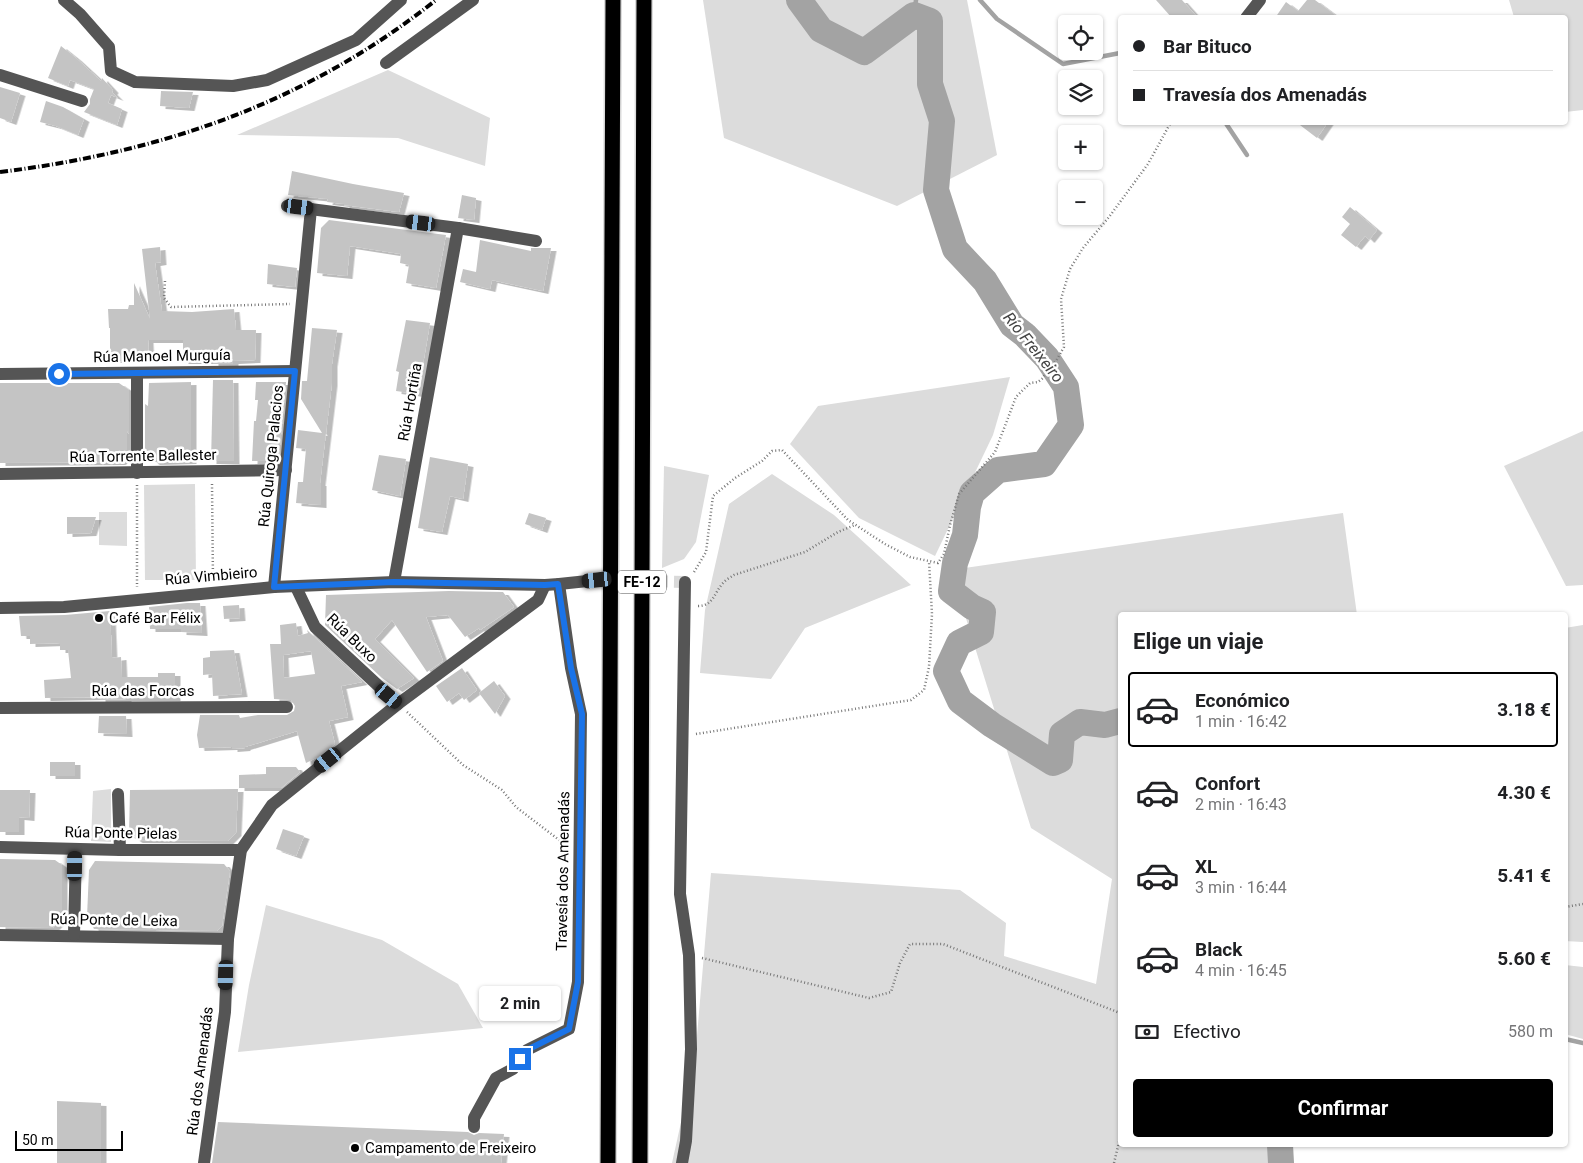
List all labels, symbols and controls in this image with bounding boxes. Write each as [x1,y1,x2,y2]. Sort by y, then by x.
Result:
map controls [1058,15,1103,225]
button: locate [1058,15,1103,60]
text: Bar Bituco [1163,35,1252,58]
button: layers [1058,70,1103,115]
text: Travesía dos Amenadás [1163,83,1367,106]
button: + [1058,125,1103,170]
button: − [1058,180,1103,225]
car [283,198,314,216]
car [405,214,436,232]
water label: Río Freixeiro [999,308,1068,387]
street label: Rúa Manoel Murguía [93,346,231,366]
street label: Rúa Hortiña [394,361,426,443]
route start [48,363,70,385]
street label: Rúa Quiroga Palacios [255,384,287,528]
street label: Rúa Torrente Ballester [69,446,217,466]
street label: Rúa Vimbieiro [164,563,258,589]
road number: FE-12 [618,570,666,594]
car [581,571,612,589]
place label: Café Bar Félix [109,609,201,627]
street label: Rúa Buxo [323,610,381,666]
marker: Café Bar Félix [93,612,105,624]
text: Elige un viaje [1133,629,1263,654]
car [372,681,405,711]
street label: Rúa das Forcas [92,682,194,700]
icon: car [1135,687,1180,732]
text: Económico [1195,689,1290,712]
text: 3.18 € [1497,698,1551,721]
text: 1 min · 16:42 [1195,712,1287,731]
car [311,745,344,775]
icon: car [1135,770,1180,815]
text: Confort [1195,772,1260,795]
text: 4.30 € [1497,781,1551,804]
street label: Travesía dos Amenadás [553,791,573,951]
text: 2 min · 16:43 [1195,795,1287,814]
street label: Rúa Ponte Pielas [64,823,178,843]
car [67,851,82,881]
icon: car [1135,853,1180,898]
text: XL [1195,855,1217,878]
text: 5.41 € [1497,864,1551,887]
text: 3 min · 16:44 [1195,878,1287,897]
street label: Rúa Ponte de Leixa [50,910,178,930]
icon: car [1135,936,1180,981]
text: Black [1195,938,1242,961]
text: 5.60 € [1497,947,1551,970]
car [217,960,234,990]
text: 4 min · 16:45 [1195,961,1287,980]
callout: 2 min [479,986,561,1022]
text: 2 min [500,994,540,1013]
street label: Rúa dos Amenadás [183,1006,217,1136]
icon: cash [1133,1018,1161,1046]
text: Efectivo [1173,1020,1241,1043]
text: 580 m [1508,1022,1553,1041]
route end [509,1048,531,1070]
button: Confirmar [1133,1079,1553,1137]
scale bar [15,1128,122,1151]
text: 50 m [22,1132,54,1148]
place label: Campamento de Freixeiro [365,1139,536,1157]
marker: Campamento de Freixeiro [349,1142,361,1154]

